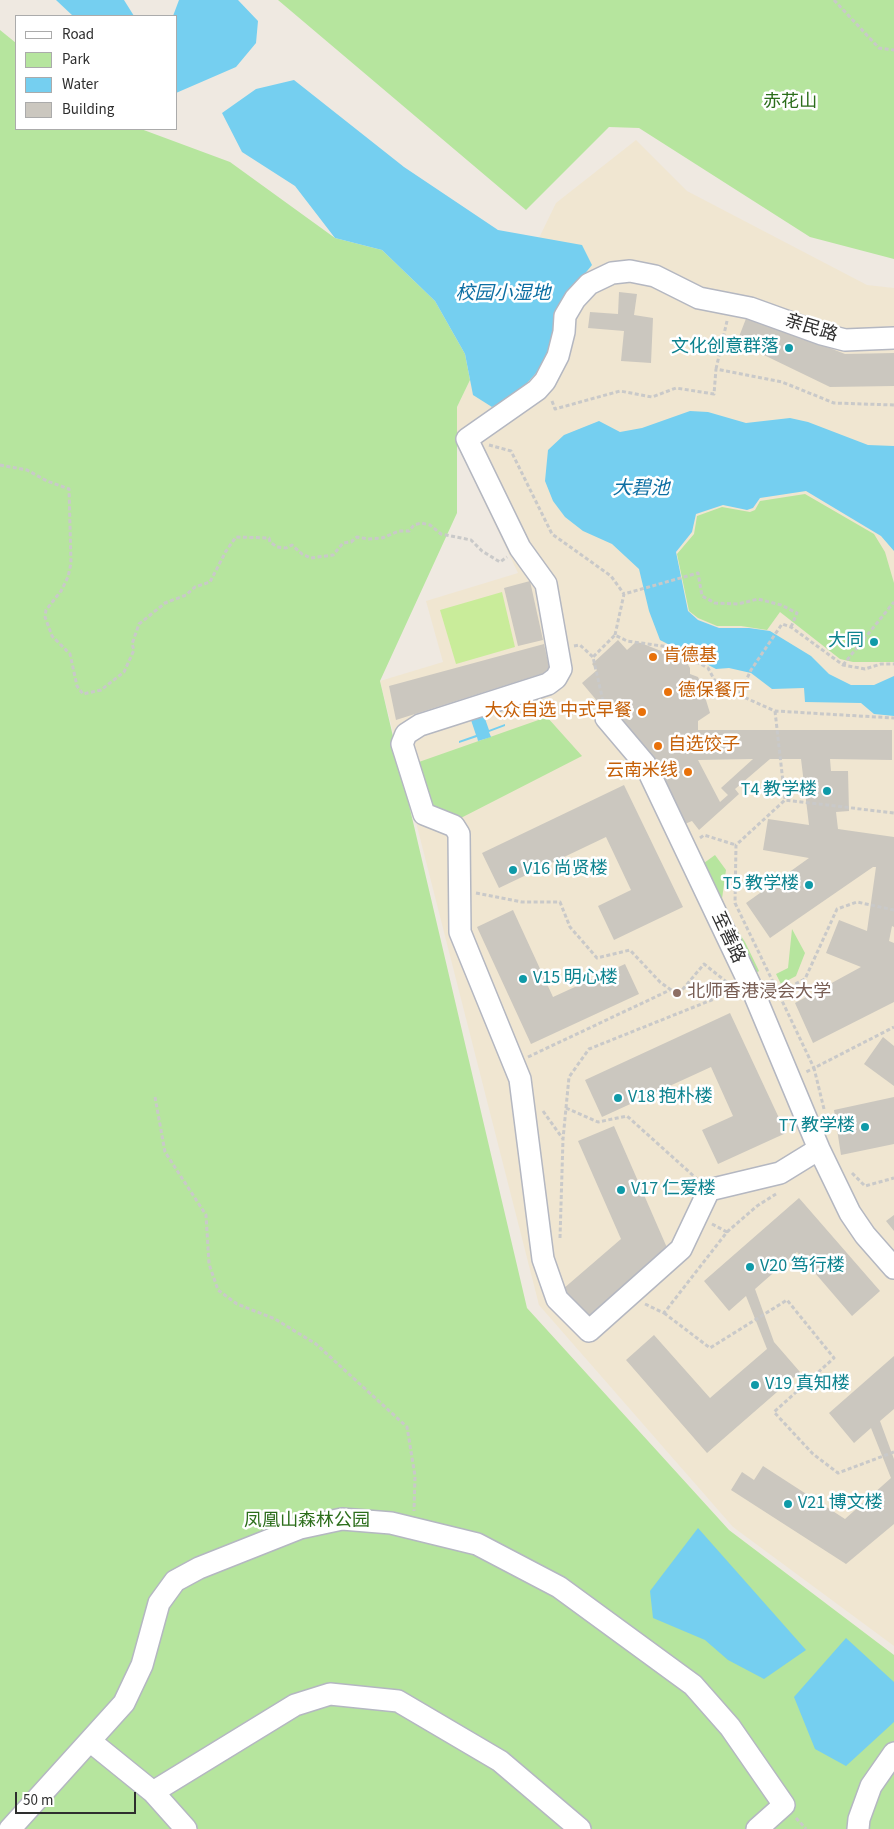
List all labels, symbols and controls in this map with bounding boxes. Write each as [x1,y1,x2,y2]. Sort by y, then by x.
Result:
legend [15,15,178,130]
text: Road [62,24,94,45]
text: Park [62,49,90,70]
text: Water [62,74,98,95]
park label: 赤花山 [763,92,817,114]
text: Building [62,99,114,120]
water label: 校园小湿地 [456,284,550,306]
street label: 亲民路 [782,311,840,347]
place label: 文化创意群落 [671,337,779,359]
marker: 文化创意群落 [783,342,795,354]
water label: 大碧池 [613,479,669,501]
place label: 大同 [828,631,864,653]
marker: 大同 [868,636,880,648]
place label: 肯德基 [663,646,717,668]
marker: 肯德基 [647,651,659,663]
place label: 德保餐厅 [678,681,750,703]
marker: 德保餐厅 [662,686,674,698]
place label: 大众自选 中式早餐 [484,701,632,723]
marker: 大众自选 中式早餐 [636,706,648,718]
place label: 自选饺子 [668,735,740,757]
marker: 自选饺子 [652,740,664,752]
place label: 云南米线 [606,761,678,783]
marker: 云南米线 [682,766,694,778]
place label: T4 教学楼 [741,780,817,802]
marker: T4 教学楼 [821,785,833,797]
place label: V16 尚贤楼 [523,859,608,881]
marker: V16 尚贤楼 [507,864,519,876]
place label: T5 教学楼 [723,874,799,896]
marker: T5 教学楼 [803,879,815,891]
street label: 至善路 [706,909,748,967]
place label: V15 明心楼 [533,968,618,990]
marker: V15 明心楼 [517,973,529,985]
place label: 北师香港浸会大学 [687,982,831,1004]
marker: 北师香港浸会大学 [671,987,683,999]
place label: V18 抱朴楼 [628,1087,713,1109]
marker: V18 抱朴楼 [612,1092,624,1104]
place label: T7 教学楼 [779,1116,855,1138]
marker: T7 教学楼 [859,1121,871,1133]
place label: V17 仁爱楼 [631,1179,716,1201]
marker: V17 仁爱楼 [615,1184,627,1196]
place label: V20 笃行楼 [760,1256,845,1278]
marker: V20 笃行楼 [744,1261,756,1273]
place label: V19 真知楼 [765,1374,850,1396]
marker: V19 真知楼 [749,1379,761,1391]
place label: V21 博文楼 [798,1493,883,1515]
marker: V21 博文楼 [782,1498,794,1510]
park label: 凤凰山森林公园 [244,1511,370,1533]
scale bar [18,1782,139,1814]
text: 50 m [23,1790,53,1811]

